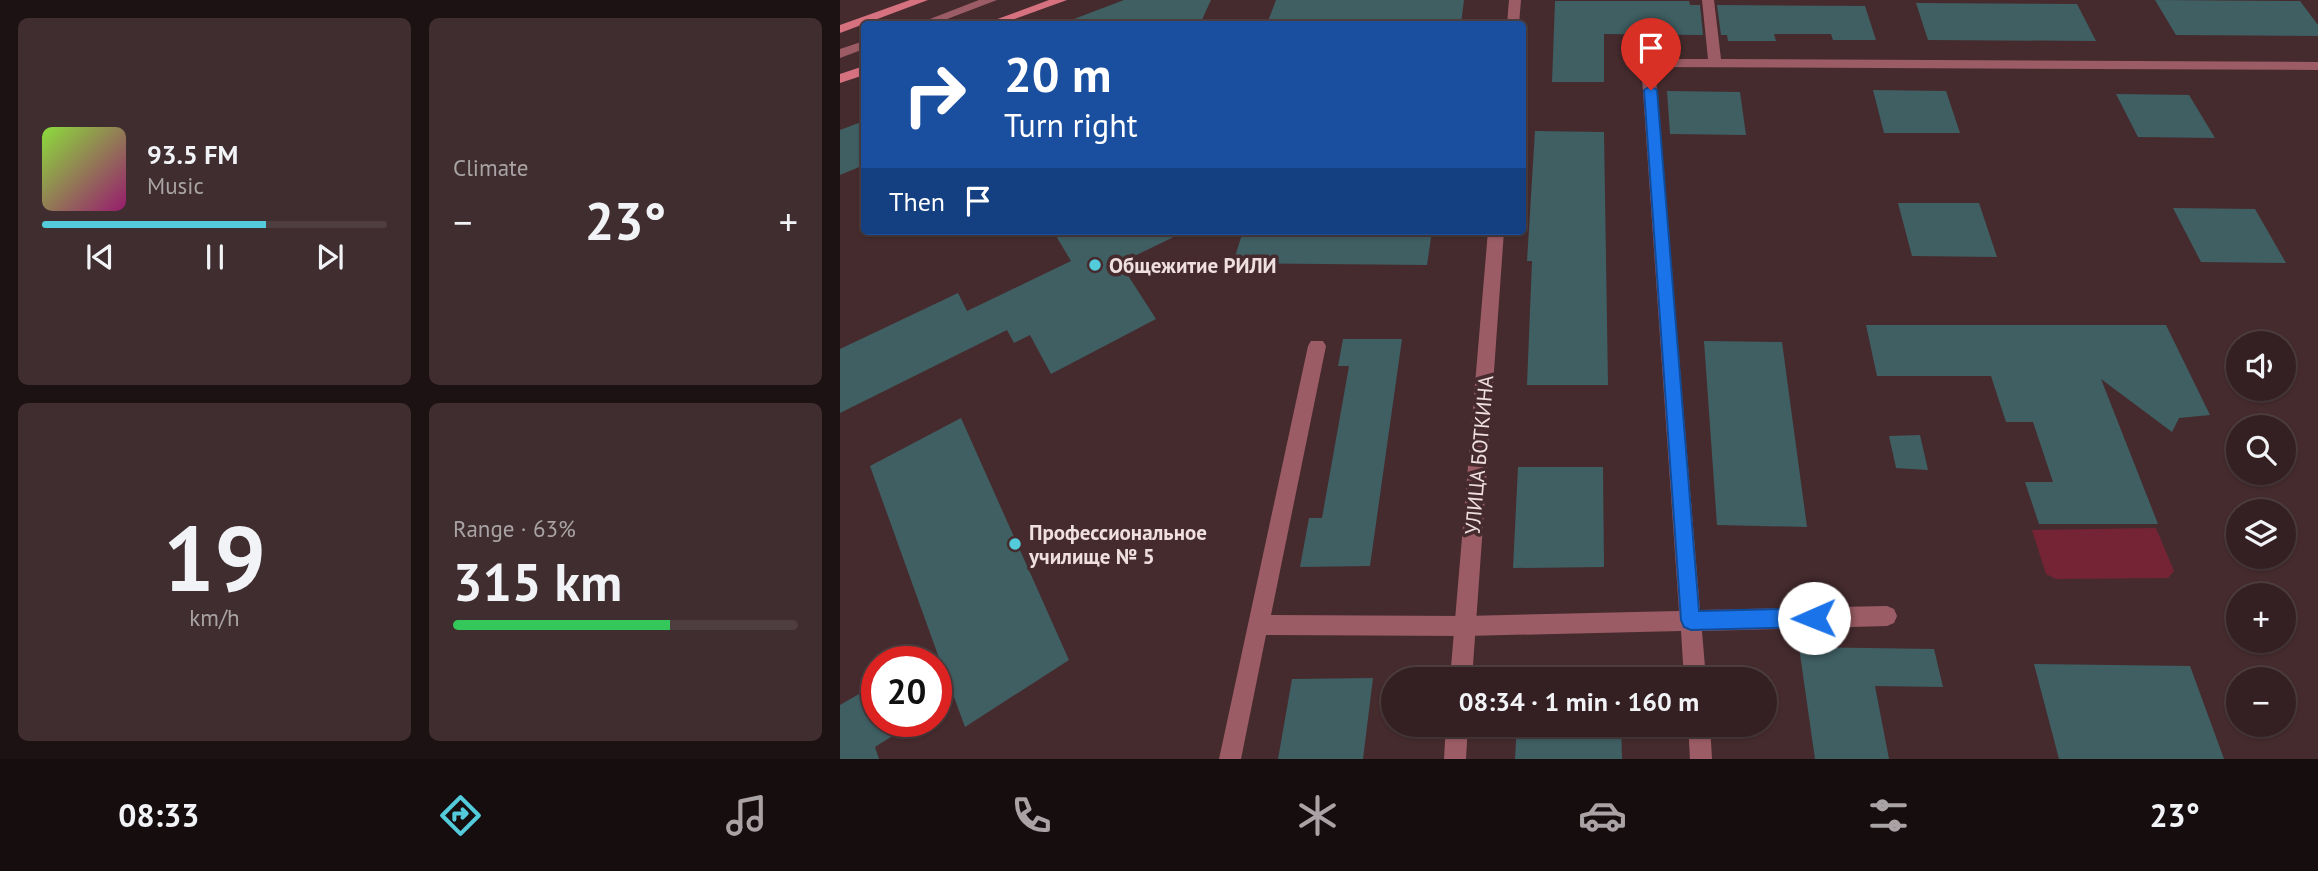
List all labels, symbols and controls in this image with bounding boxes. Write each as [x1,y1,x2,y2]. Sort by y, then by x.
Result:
pin [1621,18,1681,90]
icon: arrive [1632,29,1670,67]
text: 20 m [1004,42,1111,106]
icon: right [889,49,980,140]
text: Turn right [1004,104,1138,146]
text: 93.5 FM [147,138,238,171]
text: Climate [453,153,528,182]
text: Music [147,171,204,200]
icon: arrive [959,182,997,220]
text: Then [889,185,945,218]
text: 23° [585,187,666,254]
text: − [453,197,472,246]
text: + [779,197,798,246]
icon: previous [81,238,119,276]
icon: pause [196,238,234,276]
icon: next [311,238,349,276]
place label: Общежитие РИЛИ [1109,252,1277,279]
marker: Общежитие РИЛИ [1087,257,1103,273]
map controls [2226,331,2296,737]
button: sound [2226,331,2296,401]
street label: УЛИЦА БОТКИНА [1459,373,1499,536]
button: search [2226,415,2296,485]
text: 19 [163,498,266,616]
button: layers [2226,499,2296,569]
text: Range · 63% [453,514,576,543]
place label: Профессиональное училище № 5 [1028,519,1207,570]
marker: Профессиональное училище № 5 [1007,536,1023,552]
text: 315 km [453,548,622,615]
position arrow [1777,581,1851,655]
button: + [2226,583,2296,653]
text: km/h [189,603,240,632]
speed limit sign: 20 [861,646,952,737]
button: − [2226,667,2296,737]
text: 08:34 · 1 min · 160 m [1459,685,1699,718]
icon: directions [436,791,485,840]
icon: music [722,791,771,840]
icon: phone [1007,791,1056,840]
icon: climate [1293,791,1342,840]
icon: car [1578,791,1627,840]
icon: filters [1864,791,1913,840]
text: 08:33 [118,794,199,836]
text: 23° [2149,794,2200,836]

